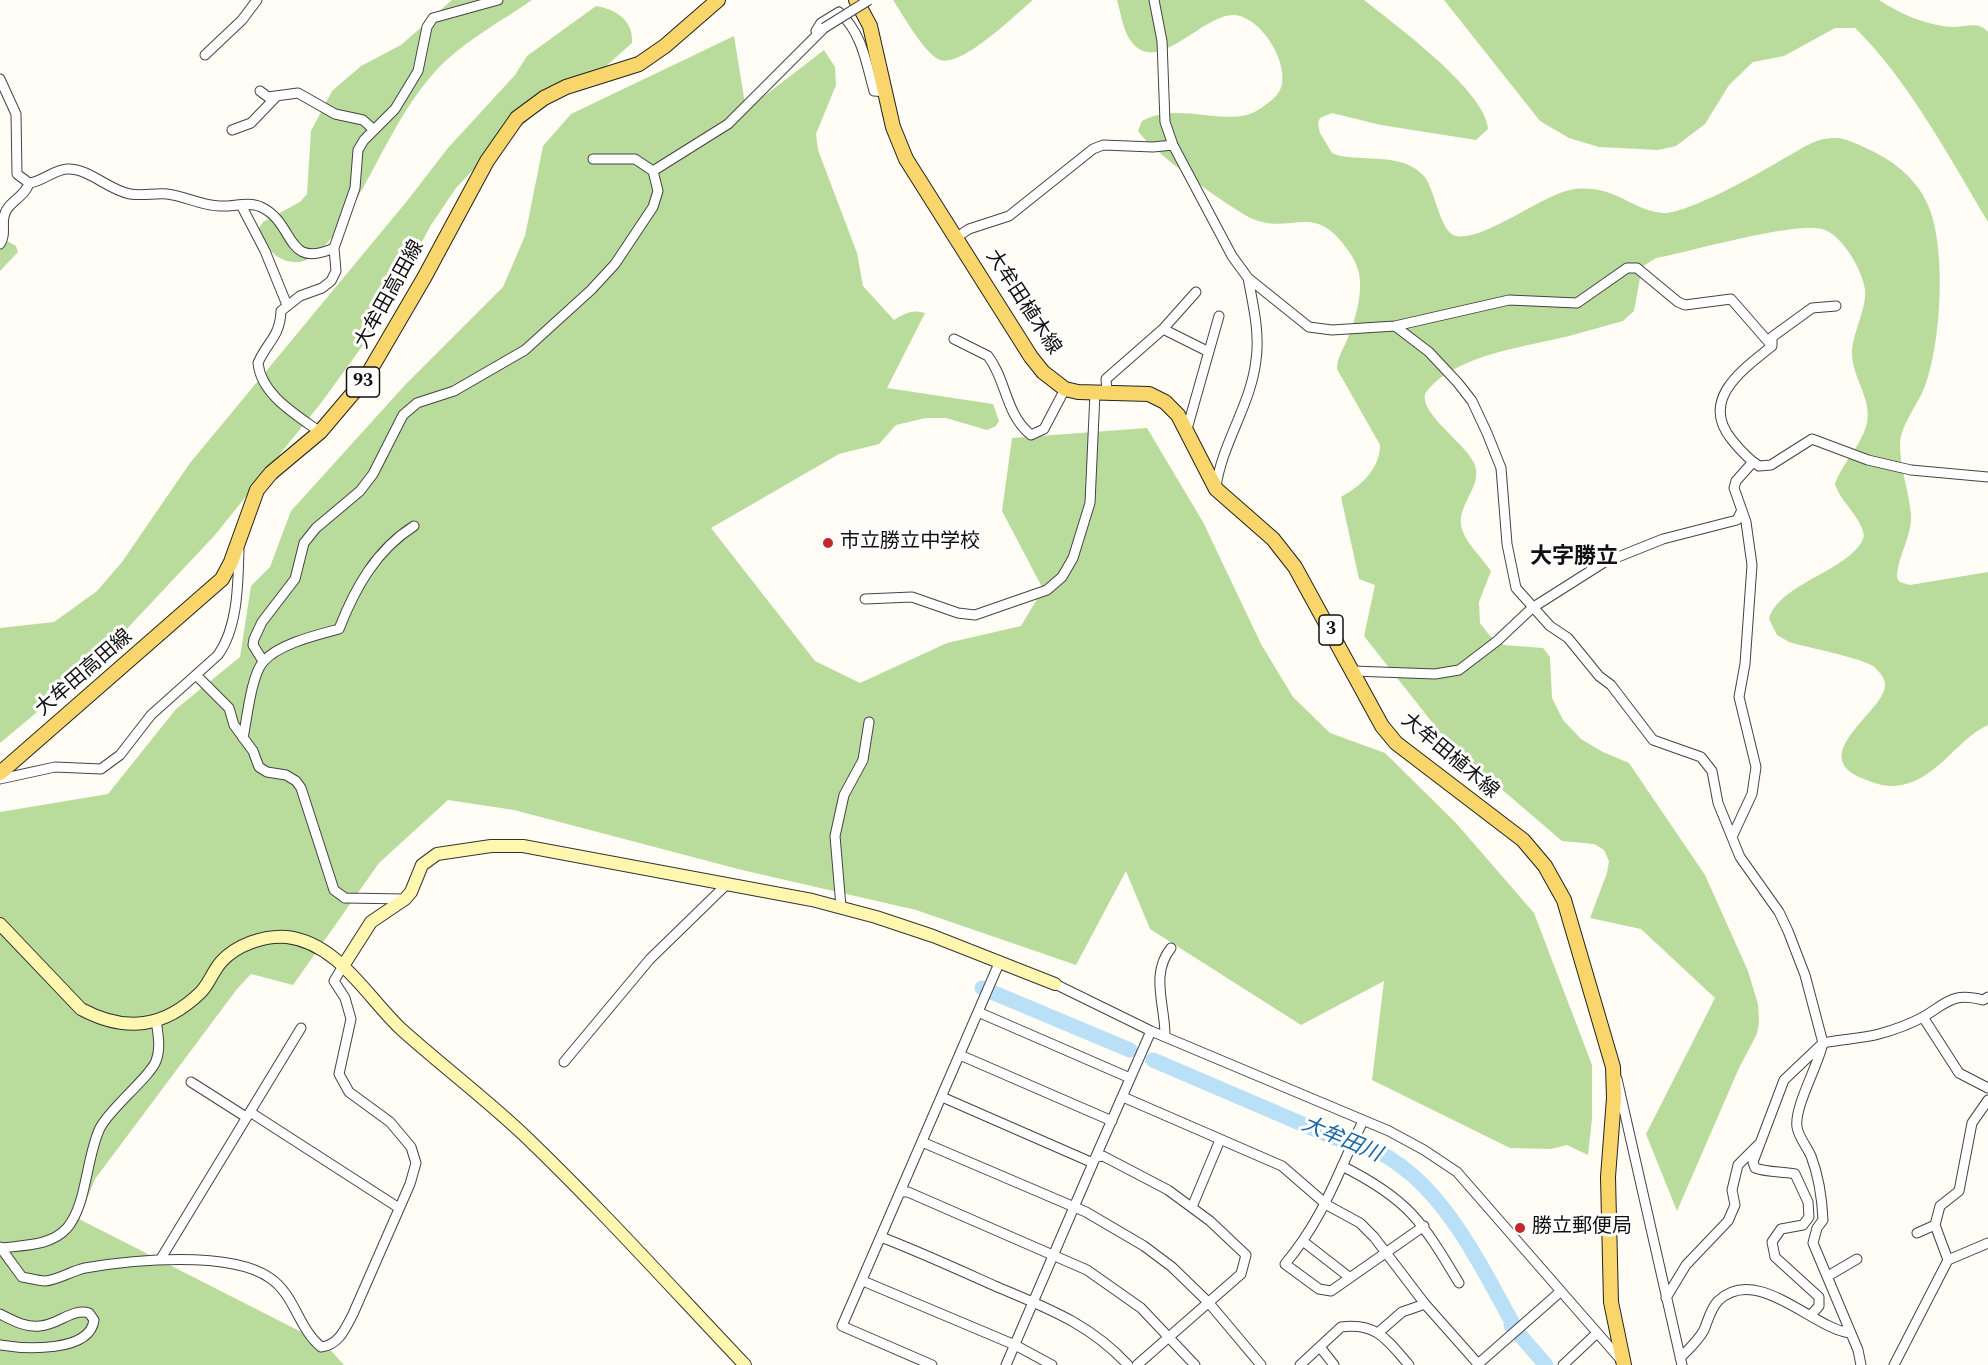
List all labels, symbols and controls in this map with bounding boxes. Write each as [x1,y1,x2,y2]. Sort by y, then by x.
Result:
street label: 大牟田高田線 [351,237,431,353]
street label: 大牟田植木線 [979,246,1065,360]
road number: 93 [346,367,380,397]
place label: 市立勝立中学校 [840,531,980,555]
marker: 市立勝立中学校 [821,536,835,550]
district label: 大字勝立 [1530,546,1618,572]
road number: 3 [1319,615,1343,645]
street label: 大牟田高田線 [32,626,138,722]
street label: 大牟田植木線 [1395,709,1503,805]
water label: 大牟田川 [1297,1113,1385,1169]
place label: 勝立郵便局 [1532,1216,1632,1240]
marker: 勝立郵便局 [1513,1221,1527,1235]

